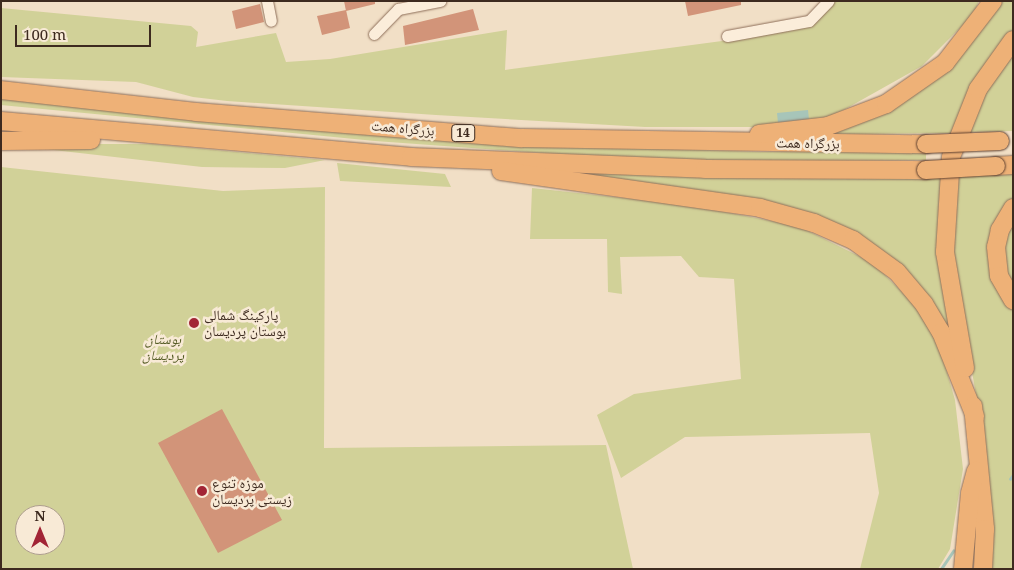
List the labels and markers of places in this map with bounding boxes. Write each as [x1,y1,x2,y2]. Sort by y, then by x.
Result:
place label: پارکینگ شمالی بوستان پردیسان [204,307,286,340]
marker: پارکینگ شمالی بوستان پردیسان [188,317,200,329]
place label: موزه تنوع زیستی پردیسان [212,475,292,508]
marker: موزه تنوع زیستی پردیسان [196,485,208,497]

